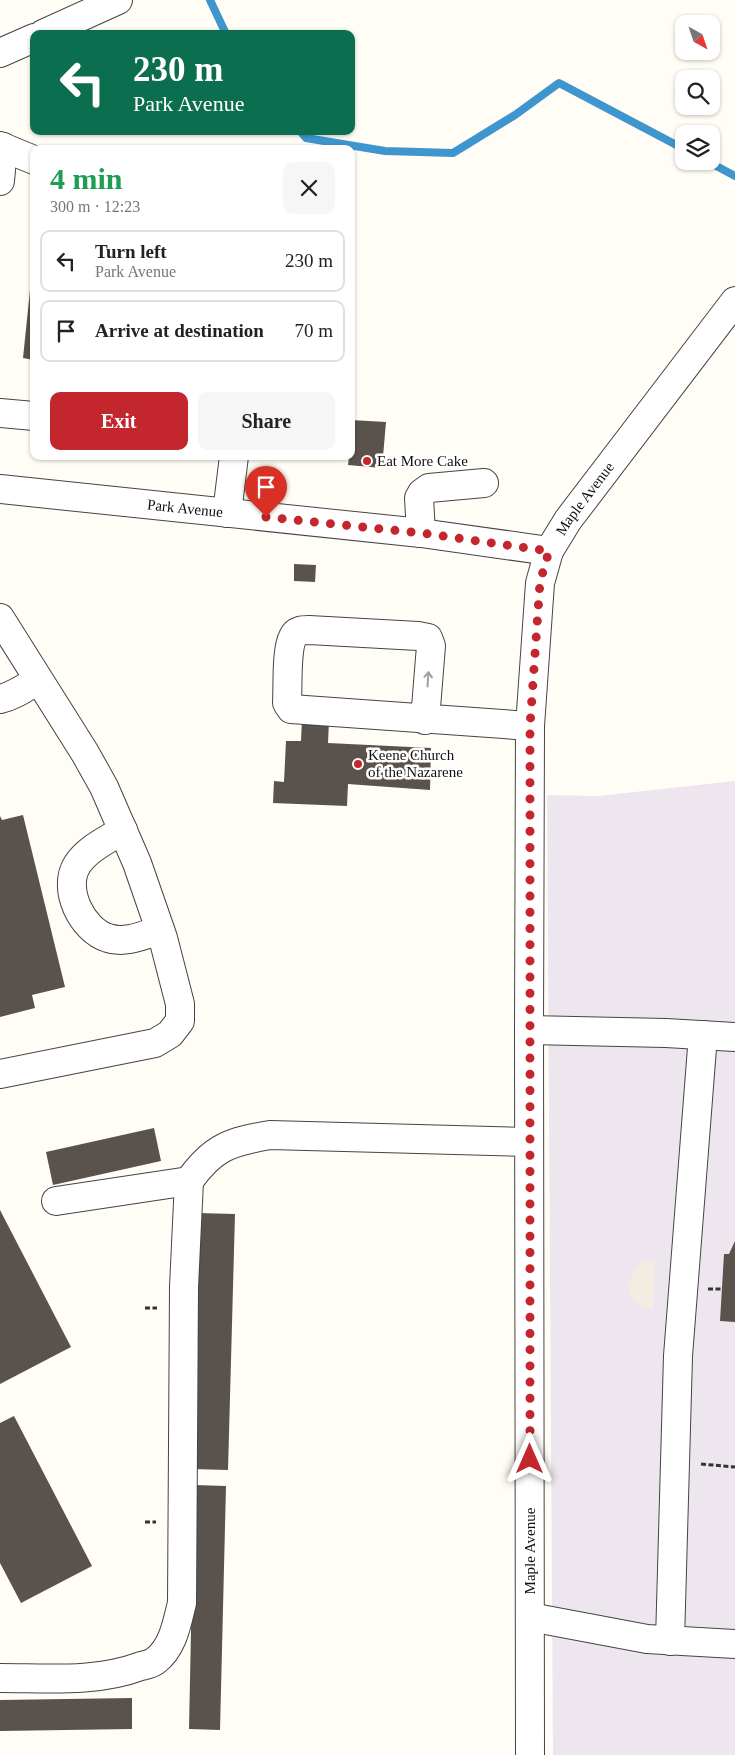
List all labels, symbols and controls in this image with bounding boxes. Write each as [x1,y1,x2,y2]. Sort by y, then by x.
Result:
north arrow [675,15,720,60]
map controls [675,15,720,170]
icon: left [50,50,115,115]
text: 230 m [133,50,223,89]
button: search [675,70,720,115]
text: Park Avenue [133,91,244,116]
button: layers [675,125,720,170]
text: 4 min [50,162,123,195]
button: close [283,162,335,214]
text: 300 m · 12:23 [50,198,140,215]
text: Turn left [95,241,167,262]
icon: left [52,247,80,275]
text: 230 m [285,250,333,271]
text: Park Avenue [95,263,176,280]
icon: arrive [52,317,80,345]
text: Arrive at destination [95,320,264,341]
text: 70 m [294,320,333,341]
button: Exit [50,392,188,450]
button: Share [198,392,335,450]
place label: Eat More Cake [377,453,468,469]
marker: Eat More Cake [361,455,373,467]
street label: Maple Avenue [553,459,617,538]
pin [245,466,287,517]
icon: arrive [252,473,280,501]
street label: Park Avenue [146,496,224,520]
one-way arrow [424,671,433,687]
place label: Keene Church of the Nazarene [368,747,463,780]
marker: Keene Church of the Nazarene [352,758,364,770]
position arrow [503,1432,555,1484]
street label: Maple Avenue [522,1507,538,1594]

